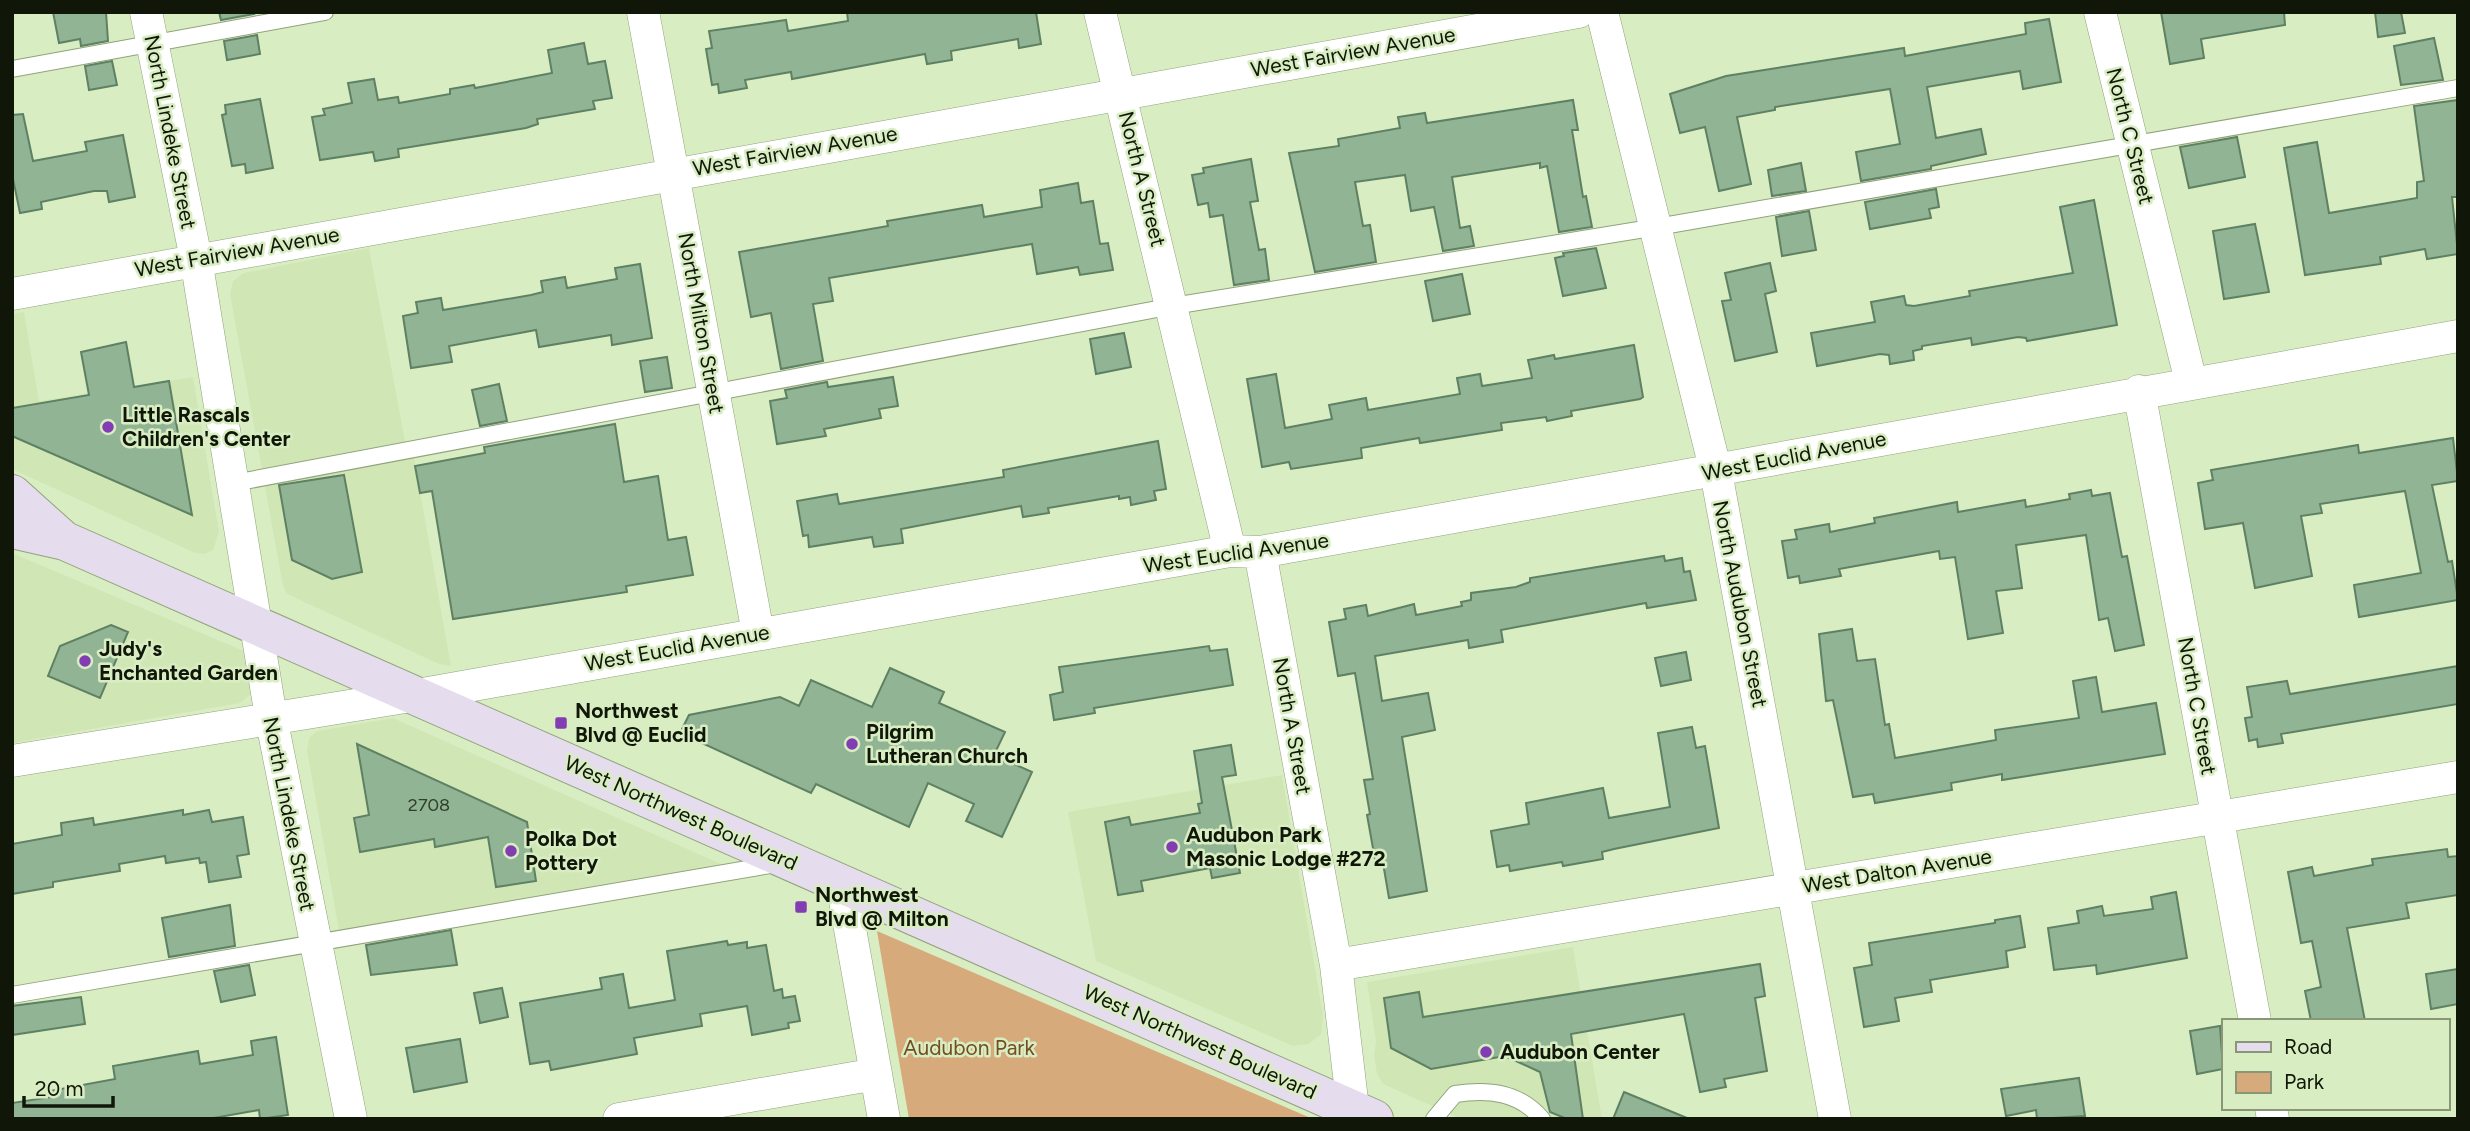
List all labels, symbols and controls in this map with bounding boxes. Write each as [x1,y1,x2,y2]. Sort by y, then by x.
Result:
street label: West Fairview Avenue [1249,21,1457,82]
street label: North Lindeke Street [139,33,202,231]
street label: North C Street [2101,65,2160,207]
street label: North A Street [1114,109,1171,249]
street label: West Fairview Avenue [691,120,899,181]
street label: West Fairview Avenue [133,221,341,282]
street label: North Milton Street [673,230,730,415]
place label: Little Rascals Children's Center [122,402,290,451]
marker: Little Rascals Children's Center [100,419,116,435]
street label: West Euclid Avenue [1700,425,1888,486]
street label: North Audubon Street [1708,498,1773,710]
street label: West Euclid Avenue [1142,527,1330,578]
street label: West Euclid Avenue [583,619,771,676]
street label: North C Street [2173,635,2222,777]
place label: Judy's Enchanted Garden [99,636,278,685]
marker: Judy's Enchanted Garden [77,653,93,669]
street label: North A Street [1268,655,1317,796]
place label: Northwest Blvd @ Euclid [575,698,707,747]
street label: North Lindeke Street [258,715,321,913]
marker: Northwest Blvd @ Euclid [553,715,569,731]
place label: Pilgrim Lutheran Church [866,719,1028,768]
marker: Pilgrim Lutheran Church [844,736,860,752]
street label: West Northwest Boulevard [561,750,802,875]
house number: 2708 [408,794,450,816]
place label: Audubon Park Masonic Lodge #272 [1186,822,1386,871]
place label: Polka Dot Pottery [525,826,617,875]
marker: Audubon Park Masonic Lodge #272 [1164,839,1180,855]
marker: Polka Dot Pottery [503,843,519,859]
street label: West Dalton Avenue [1800,843,1993,898]
place label: Northwest Blvd @ Milton [815,882,949,931]
marker: Northwest Blvd @ Milton [793,899,809,915]
street label: West Northwest Boulevard [1080,979,1321,1104]
legend [2222,1019,2449,1110]
text: Road [2284,1034,2332,1059]
park label: Audubon Park [903,1035,1035,1060]
place label: Audubon Center [1500,1039,1660,1064]
marker: Audubon Center [1478,1044,1494,1060]
scale bar [24,1064,114,1108]
text: Park [2284,1069,2325,1094]
text: 20 m [35,1076,83,1101]

